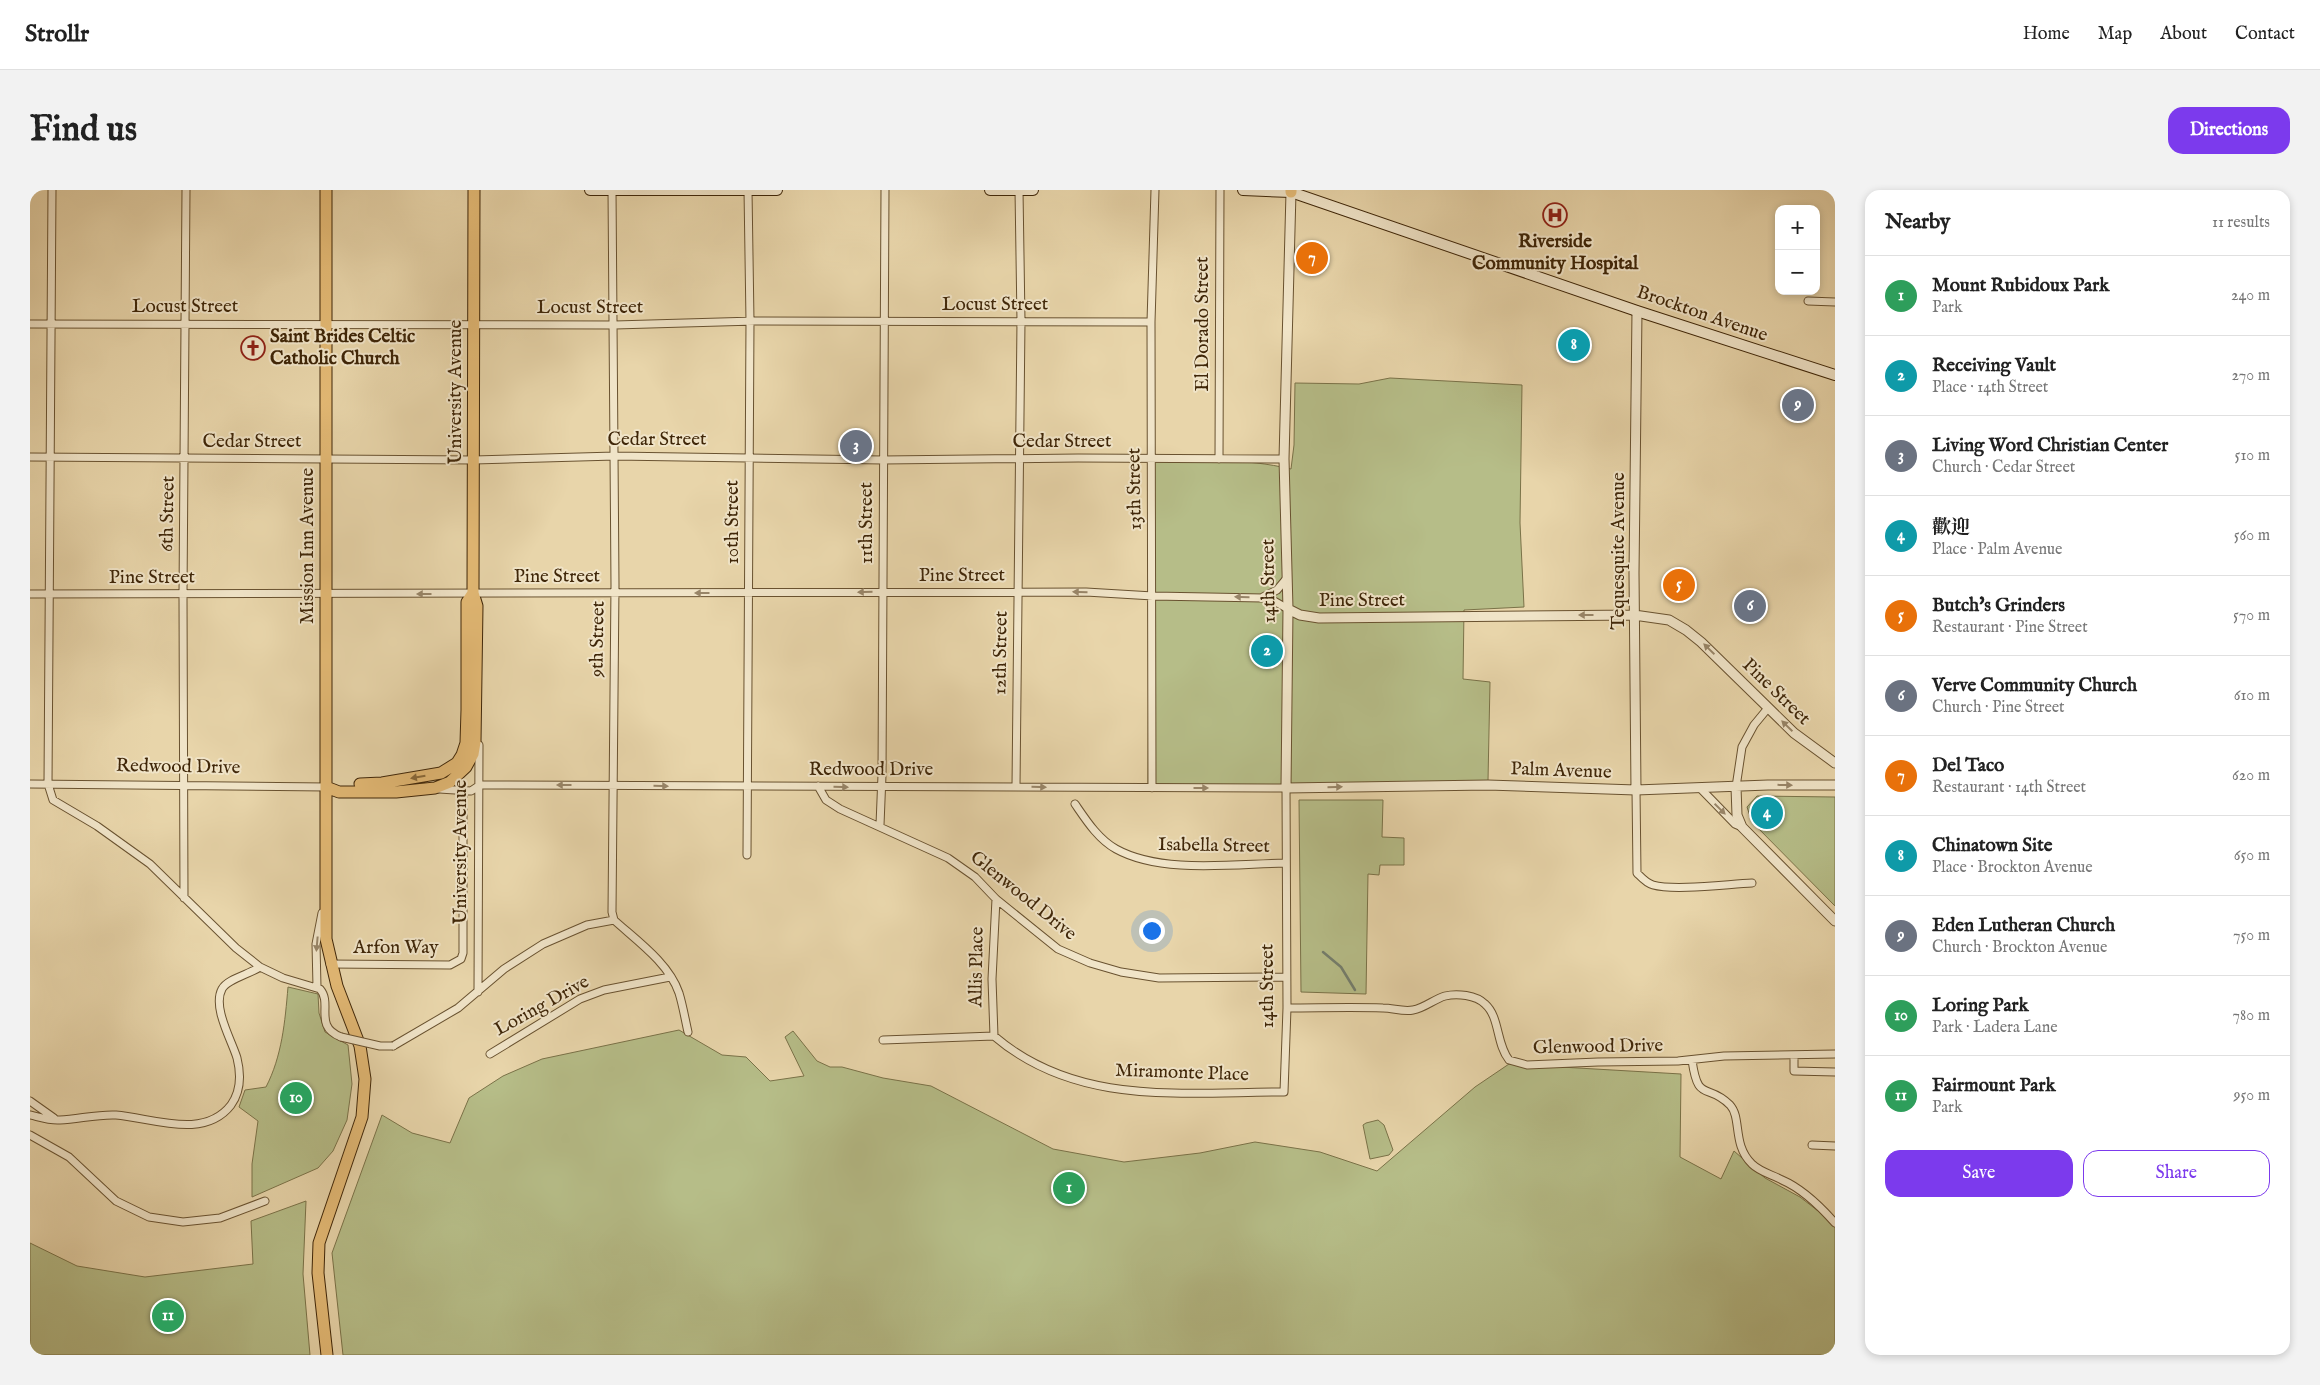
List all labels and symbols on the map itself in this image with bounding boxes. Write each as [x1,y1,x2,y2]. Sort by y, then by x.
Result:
hospital icon: Riverside Community Hospital [1542,202,1568,228]
place label: Riverside Community Hospital [1472,230,1639,276]
pin: 7 [1296,239,1328,277]
street label: El Dorado Street [1191,256,1215,391]
street label: Brockton Avenue [1633,280,1771,348]
street label: Locust Street [942,293,1049,317]
street label: Locust Street [132,295,239,319]
street label: Locust Street [537,296,644,320]
street label: University Avenue [444,319,468,464]
place label: Saint Brides Celtic Catholic Church [270,325,415,371]
pin: 8 [1558,326,1590,364]
church icon: Saint Brides Celtic Catholic Church [240,335,266,361]
pin: 9 [1782,386,1814,424]
pin: 3 [840,427,872,465]
street label: Cedar Street [608,428,707,452]
street label: Cedar Street [203,430,302,454]
street label: Cedar Street [1013,430,1112,454]
street label: 13th Street [1122,447,1148,530]
street label: Mission Inn Avenue [296,468,320,624]
street label: Tequesquite Avenue [1607,472,1631,630]
street label: 6th Street [155,475,181,552]
street label: 10th Street [721,479,745,564]
street label: 11th Street [855,481,879,564]
street label: 14th Street [1256,538,1282,623]
street label: Pine Street [919,564,1006,588]
street label: Pine Street [514,565,601,589]
street label: Pine Street [109,566,196,590]
pin: 5 [1663,566,1695,604]
pin: 6 [1734,587,1766,625]
one-way arrow [1071,588,1087,596]
one-way arrow [694,589,710,597]
one-way arrow [856,589,872,597]
street label: Pine Street [1319,589,1406,613]
one-way arrow [416,590,432,598]
one-way arrow [1234,593,1250,601]
street label: 9th Street [585,600,611,678]
street label: 12th Street [988,610,1014,695]
one-way arrow [1577,612,1593,620]
pin: 2 [1251,632,1283,670]
one-way arrow [1703,643,1715,655]
street label: Pine Street [1737,653,1816,731]
one-way arrow [1781,720,1793,732]
street label: Redwood Drive [116,754,241,780]
street label: Palm Avenue [1510,757,1612,785]
street label: Redwood Drive [809,758,933,782]
one-way arrow [409,774,425,782]
street label: University Avenue [449,779,473,924]
one-way arrow [555,781,571,789]
one-way arrow [653,782,669,790]
one-way arrow [1777,782,1793,790]
one-way arrow [833,783,849,791]
one-way arrow [1031,783,1047,791]
one-way arrow [1327,783,1343,791]
one-way arrow [1193,784,1209,792]
pin: 4 [1751,794,1783,832]
one-way arrow [1713,803,1725,815]
street label: Isabella Street [1158,833,1271,859]
street label: Glenwood Drive [965,846,1081,946]
your location [1139,918,1165,944]
street label: Allis Place [964,926,990,1008]
street label: Arfon Way [352,936,439,960]
one-way arrow [312,937,320,953]
street label: 14th Street [1256,943,1280,1028]
street label: Loring Drive [490,970,594,1042]
street label: Glenwood Drive [1533,1034,1664,1060]
street label: Miramonte Place [1115,1059,1249,1087]
pin: 10 [280,1079,312,1117]
pin: 1 [1053,1169,1085,1207]
pin: 11 [152,1297,184,1335]

